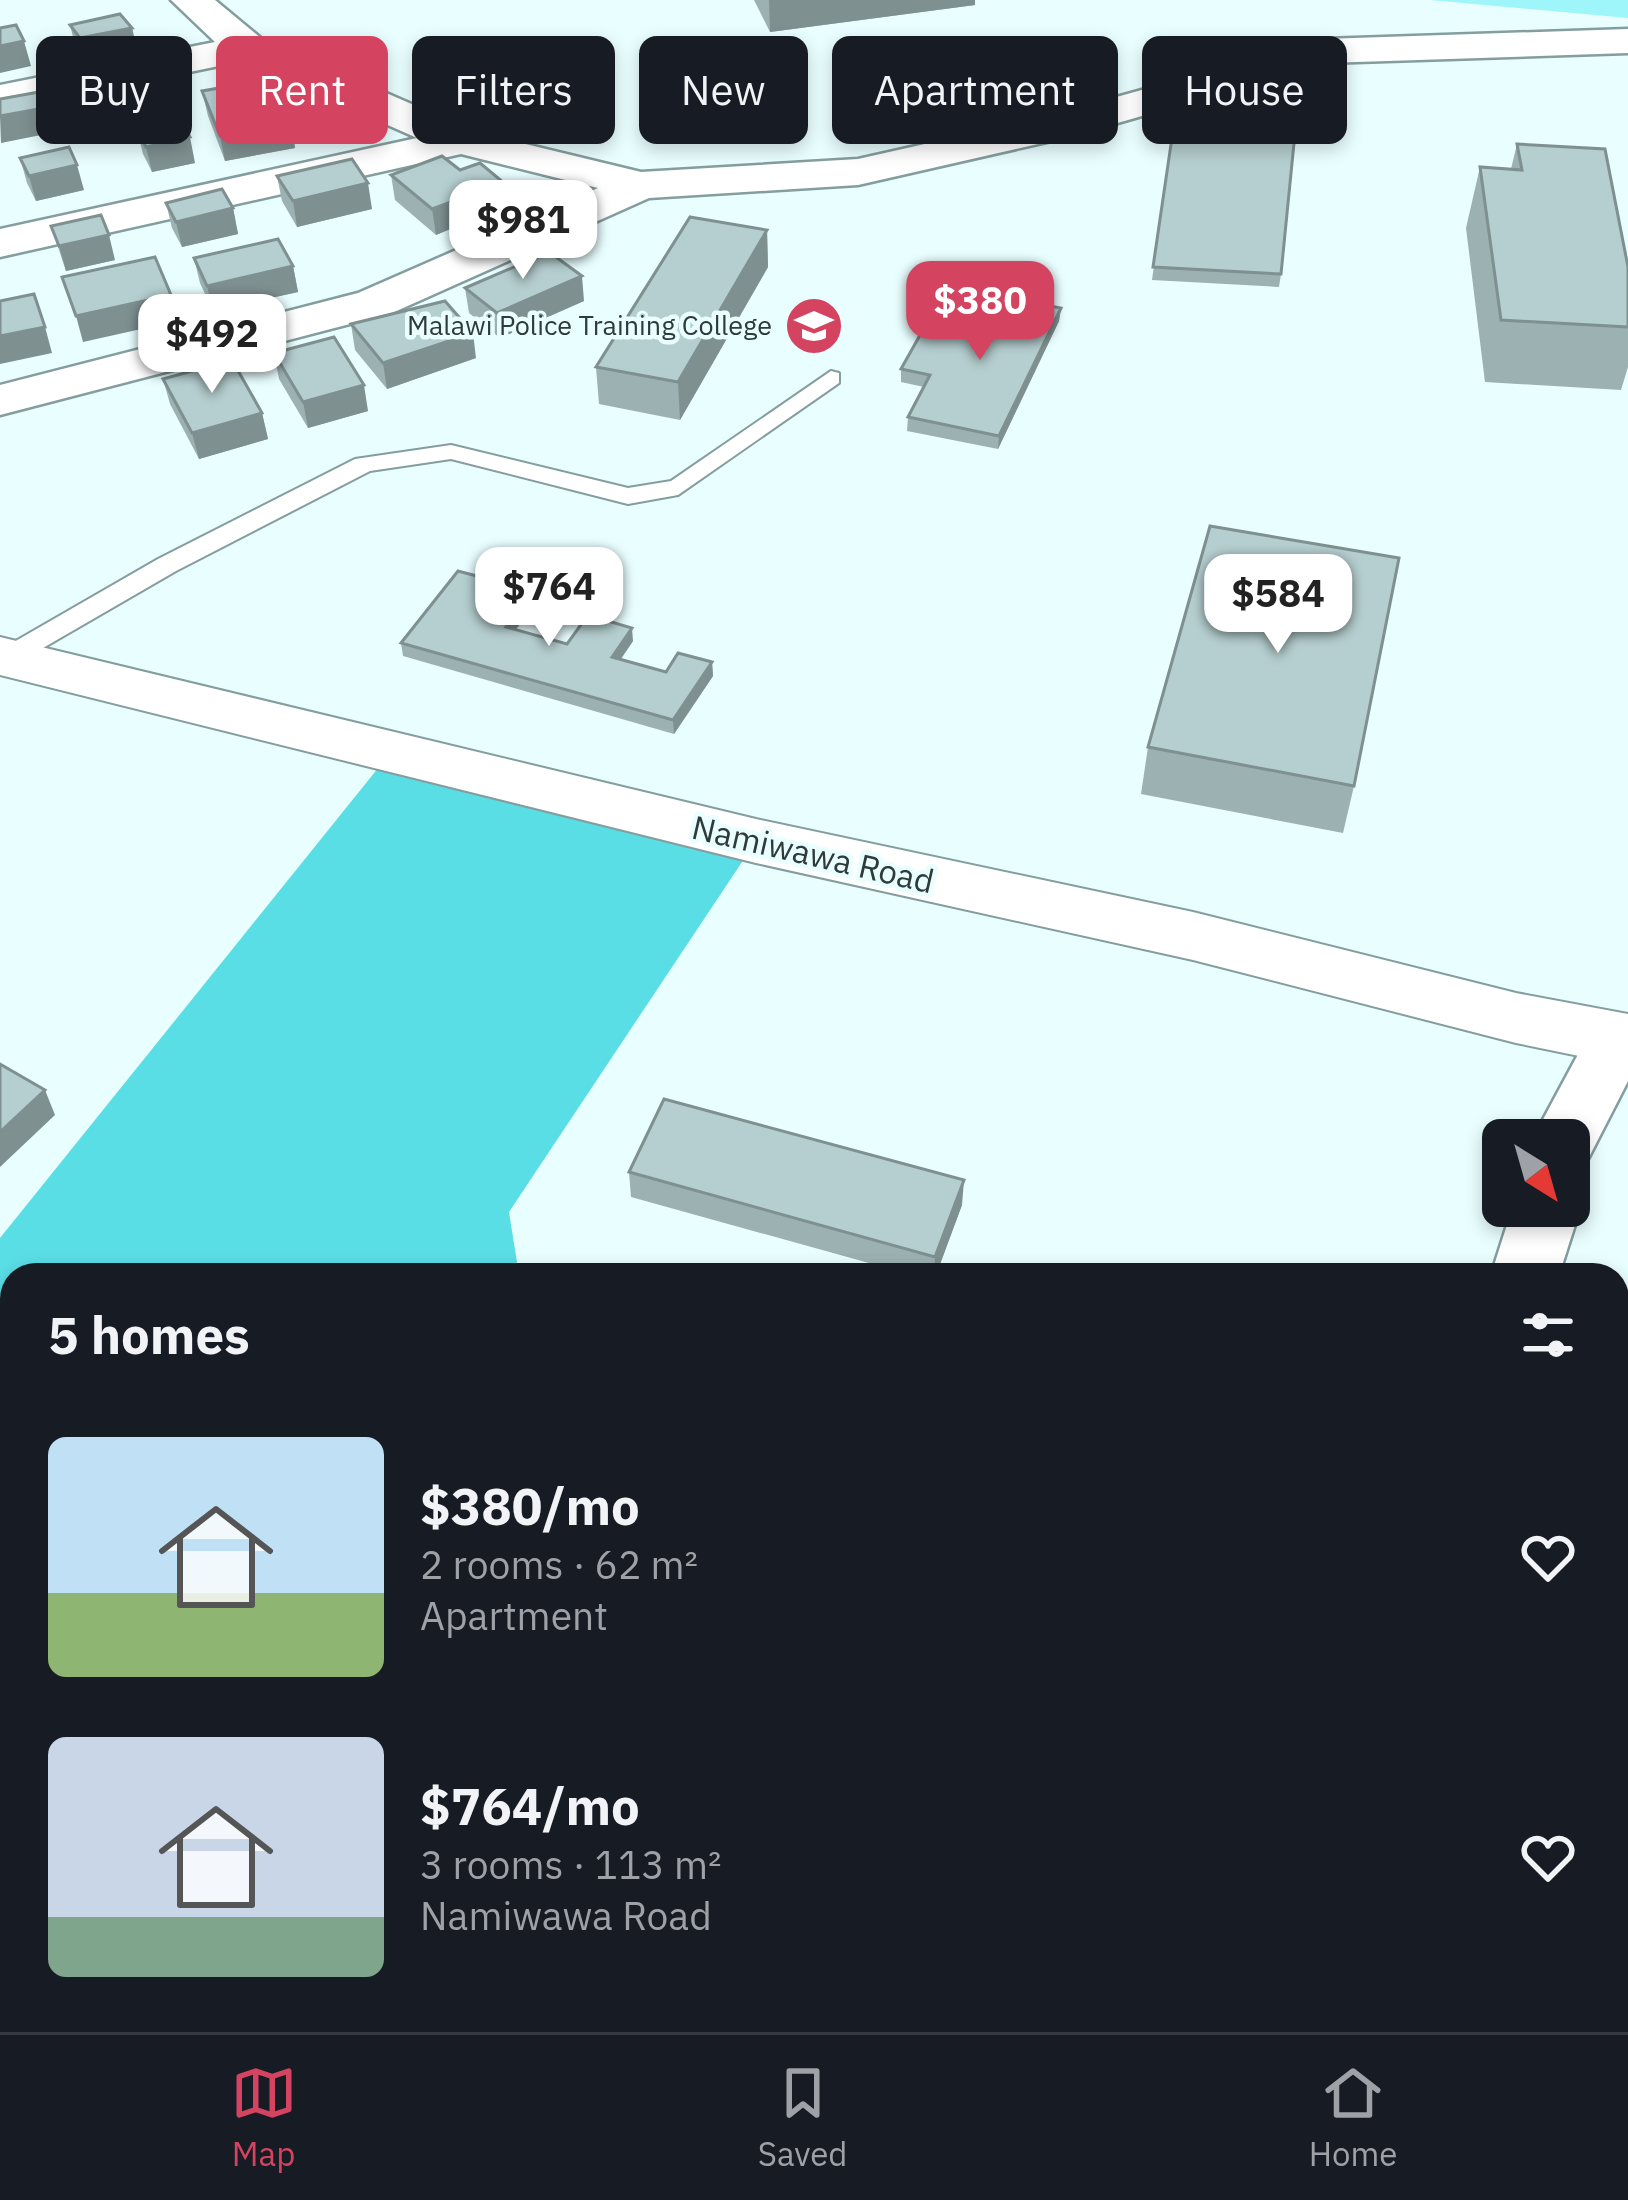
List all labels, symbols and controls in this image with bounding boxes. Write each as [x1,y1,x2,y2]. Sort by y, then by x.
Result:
chip: Buy [36,36,192,144]
chip: Rent [216,36,388,144]
chip: Filters [412,36,615,144]
chip: New [639,36,808,144]
chip: Apartment [832,36,1118,144]
chip: House [1142,36,1347,144]
pin: $981 [452,180,594,282]
text: $981 [476,193,570,244]
pin: $380 [909,261,1051,363]
text: $380 [933,274,1027,325]
pin: $492 [141,294,283,396]
school or university icon: Malawi Police Training College [783,295,845,357]
text: $492 [165,307,259,358]
place label: Malawi Police Training College [407,307,772,342]
pin: $764 [478,547,620,649]
pin: $584 [1207,554,1349,656]
text: $764 [502,560,596,611]
text: $584 [1231,567,1325,618]
street label: Namiwawa Road [688,805,938,902]
north arrow [1482,1119,1590,1227]
map controls [1482,1119,1590,1227]
text: 5 homes [48,1302,250,1368]
icon: filters [1515,1302,1581,1368]
text: $380/mo [420,1473,640,1539]
icon: home [144,1485,288,1629]
icon: heart [1515,1524,1581,1590]
text: 2 rooms · 62 m² [420,1539,698,1590]
text: Apartment [420,1590,608,1641]
text: $764/mo [420,1773,640,1839]
icon: home [144,1785,288,1929]
icon: heart [1515,1824,1581,1890]
text: 3 rooms · 113 m² [420,1839,722,1890]
text: Namiwawa Road [420,1890,712,1941]
tab: Map [231,2060,297,2175]
tab: Saved [758,2060,848,2175]
tab: Home [1309,2060,1397,2175]

